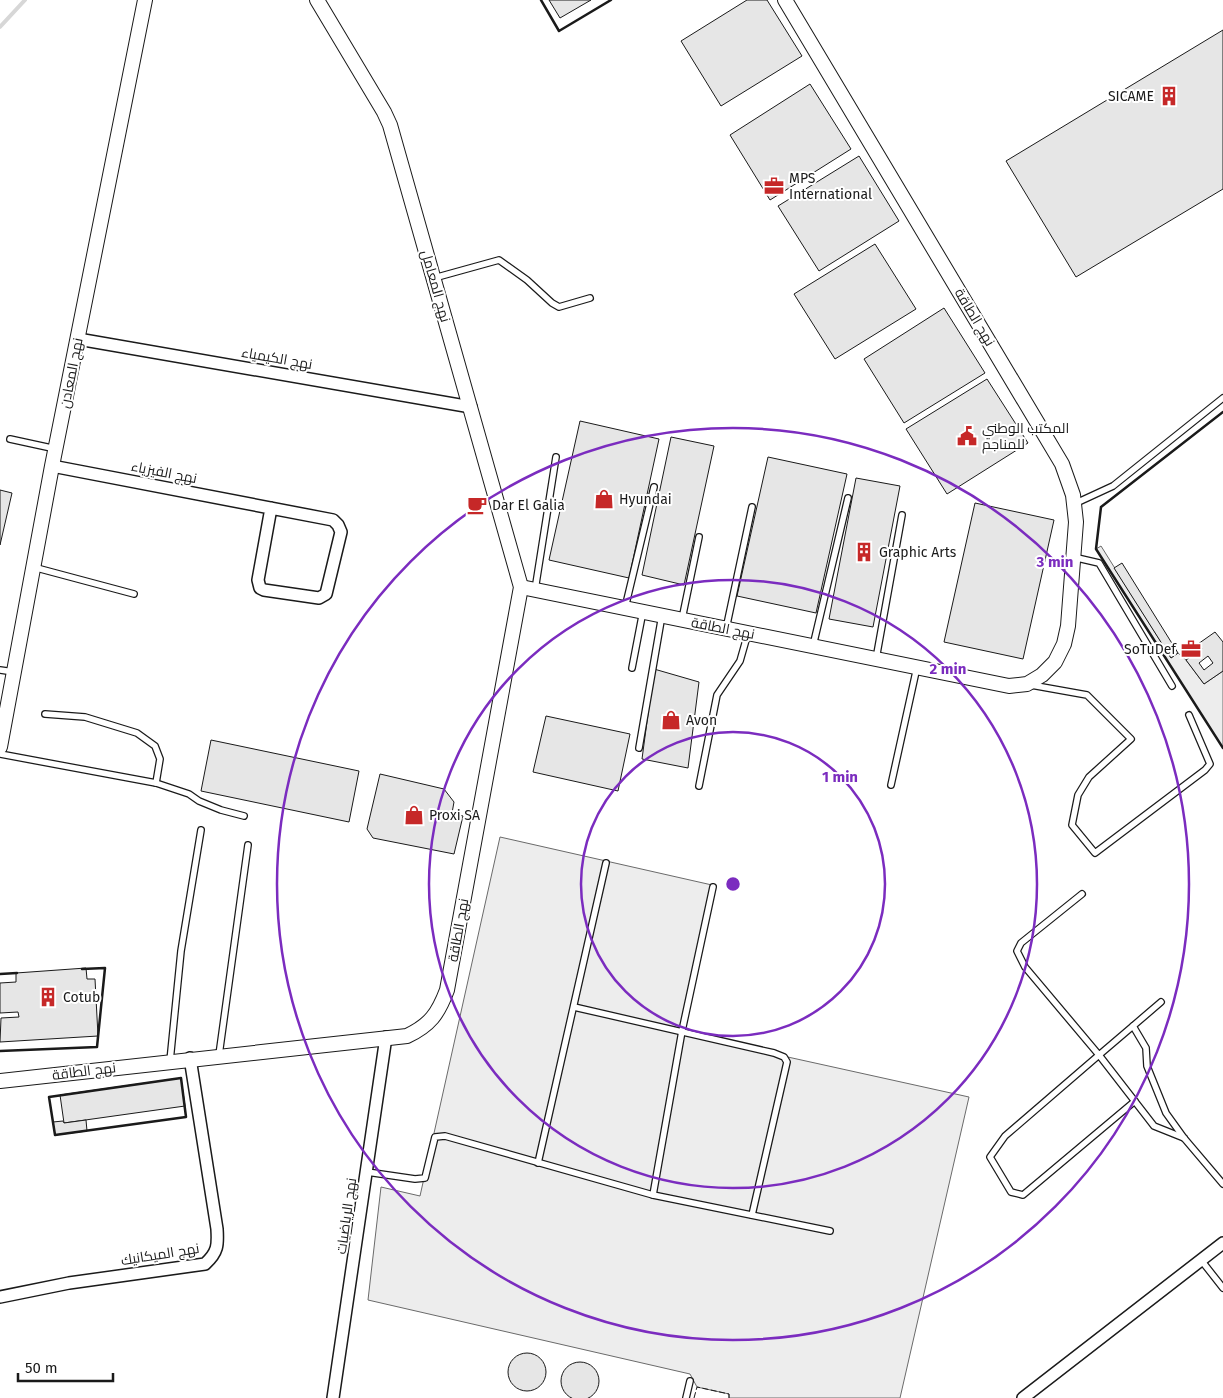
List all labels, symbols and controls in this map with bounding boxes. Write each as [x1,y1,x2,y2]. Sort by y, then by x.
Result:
building icon: SICAME [1158,85,1180,107]
place label: SICAME [1108,88,1154,105]
place label: MPS International [789,170,872,203]
office icon: MPS International [763,175,785,197]
street label: نهج المعامل [417,248,454,324]
street label: نهج الطاقة [951,285,998,349]
street label: نهج المعادن [56,336,87,410]
street label: نهج الكيمياء [240,344,314,373]
place label: المكتب الوطني للمناجم [982,420,1069,454]
public building icon: المكتب الوطني للمناجم [956,425,978,447]
street label: نهج الفيزياء [129,458,198,487]
shop icon: Hyundai [593,488,615,510]
place label: Hyundai [619,491,672,508]
cafe icon: Dar El Galia [466,494,488,516]
place label: Dar El Galia [492,497,565,514]
building icon: Graphic Arts [853,541,875,563]
place label: Graphic Arts [879,544,957,561]
text: 3 min [1036,553,1073,571]
street label: نهج الطاقة [690,614,756,643]
office icon: SoTuDef [1180,638,1202,660]
place label: SoTuDef [1124,641,1177,658]
text: 2 min [930,660,966,678]
shop icon: Avon [660,709,682,731]
place label: Avon [686,712,717,729]
text: 1 min [822,768,858,786]
shop icon: Proxi SA [403,804,425,826]
place label: Proxi SA [429,807,480,824]
centre of rings [724,875,742,893]
street label: نهج الطاقة [445,897,472,963]
building icon: Cotub [37,986,59,1008]
place label: Cotub [63,989,100,1006]
street label: نهج الطاقة [51,1059,117,1084]
street label: نهج الرياضيات [333,1177,360,1255]
street label: نهج الميكانيك [120,1240,201,1269]
scale bar [18,1350,112,1382]
text: 50 m [25,1359,58,1377]

